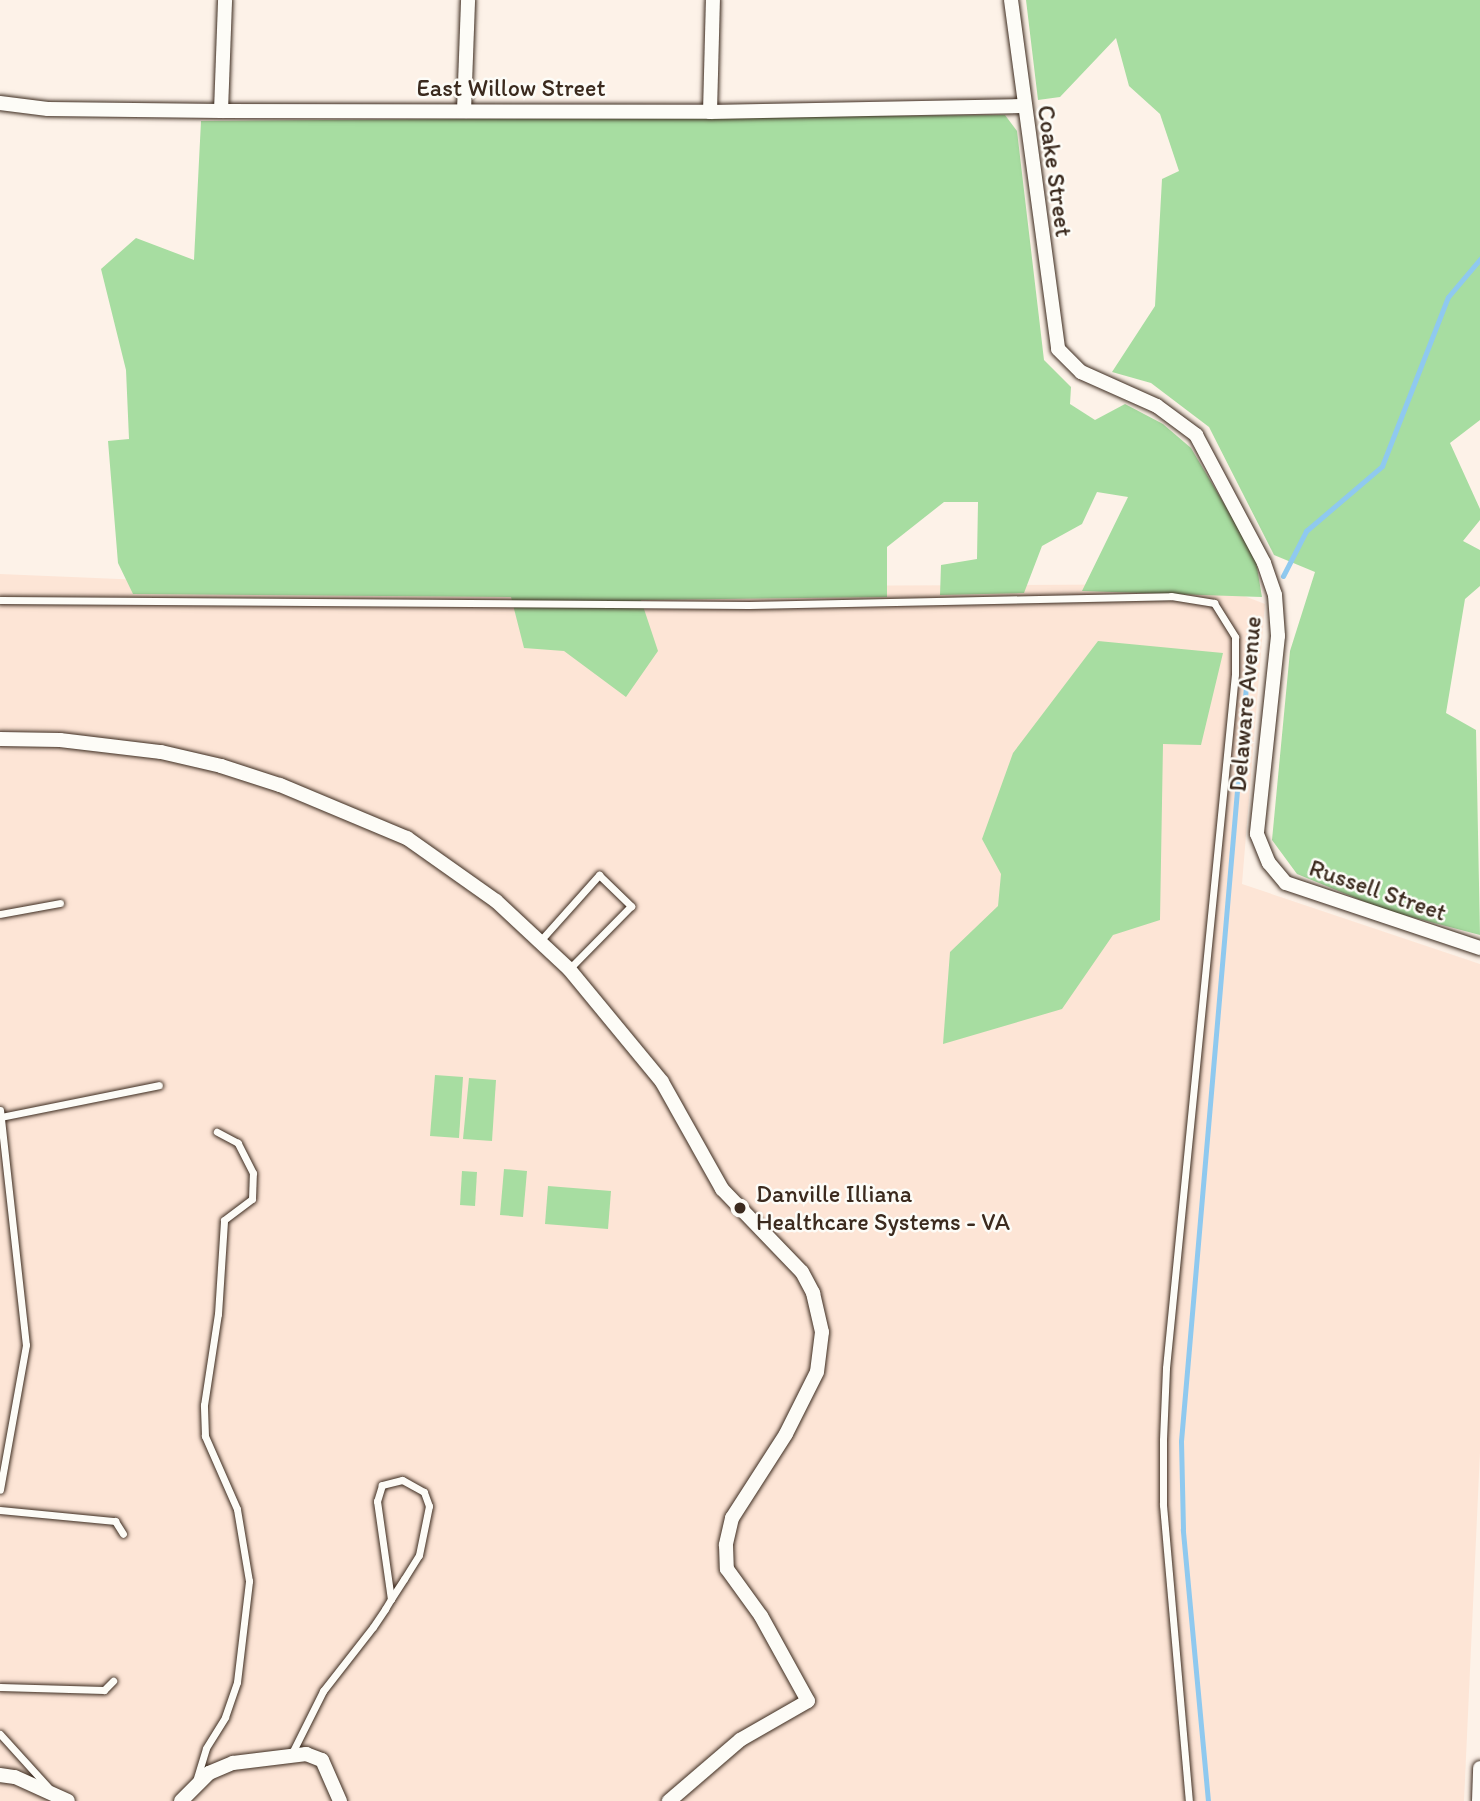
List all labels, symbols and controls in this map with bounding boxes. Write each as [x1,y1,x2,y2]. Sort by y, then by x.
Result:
street label: East Willow Street [417,74,605,102]
street label: Coake Street [1032,103,1078,239]
street label: Delaware Avenue [1223,615,1267,793]
street label: Russell Street [1306,853,1450,927]
place label: Danville Illiana Healthcare Systems - VA [756,1180,1010,1236]
marker: Danville Illiana Healthcare Systems - VA [730,1198,750,1218]

